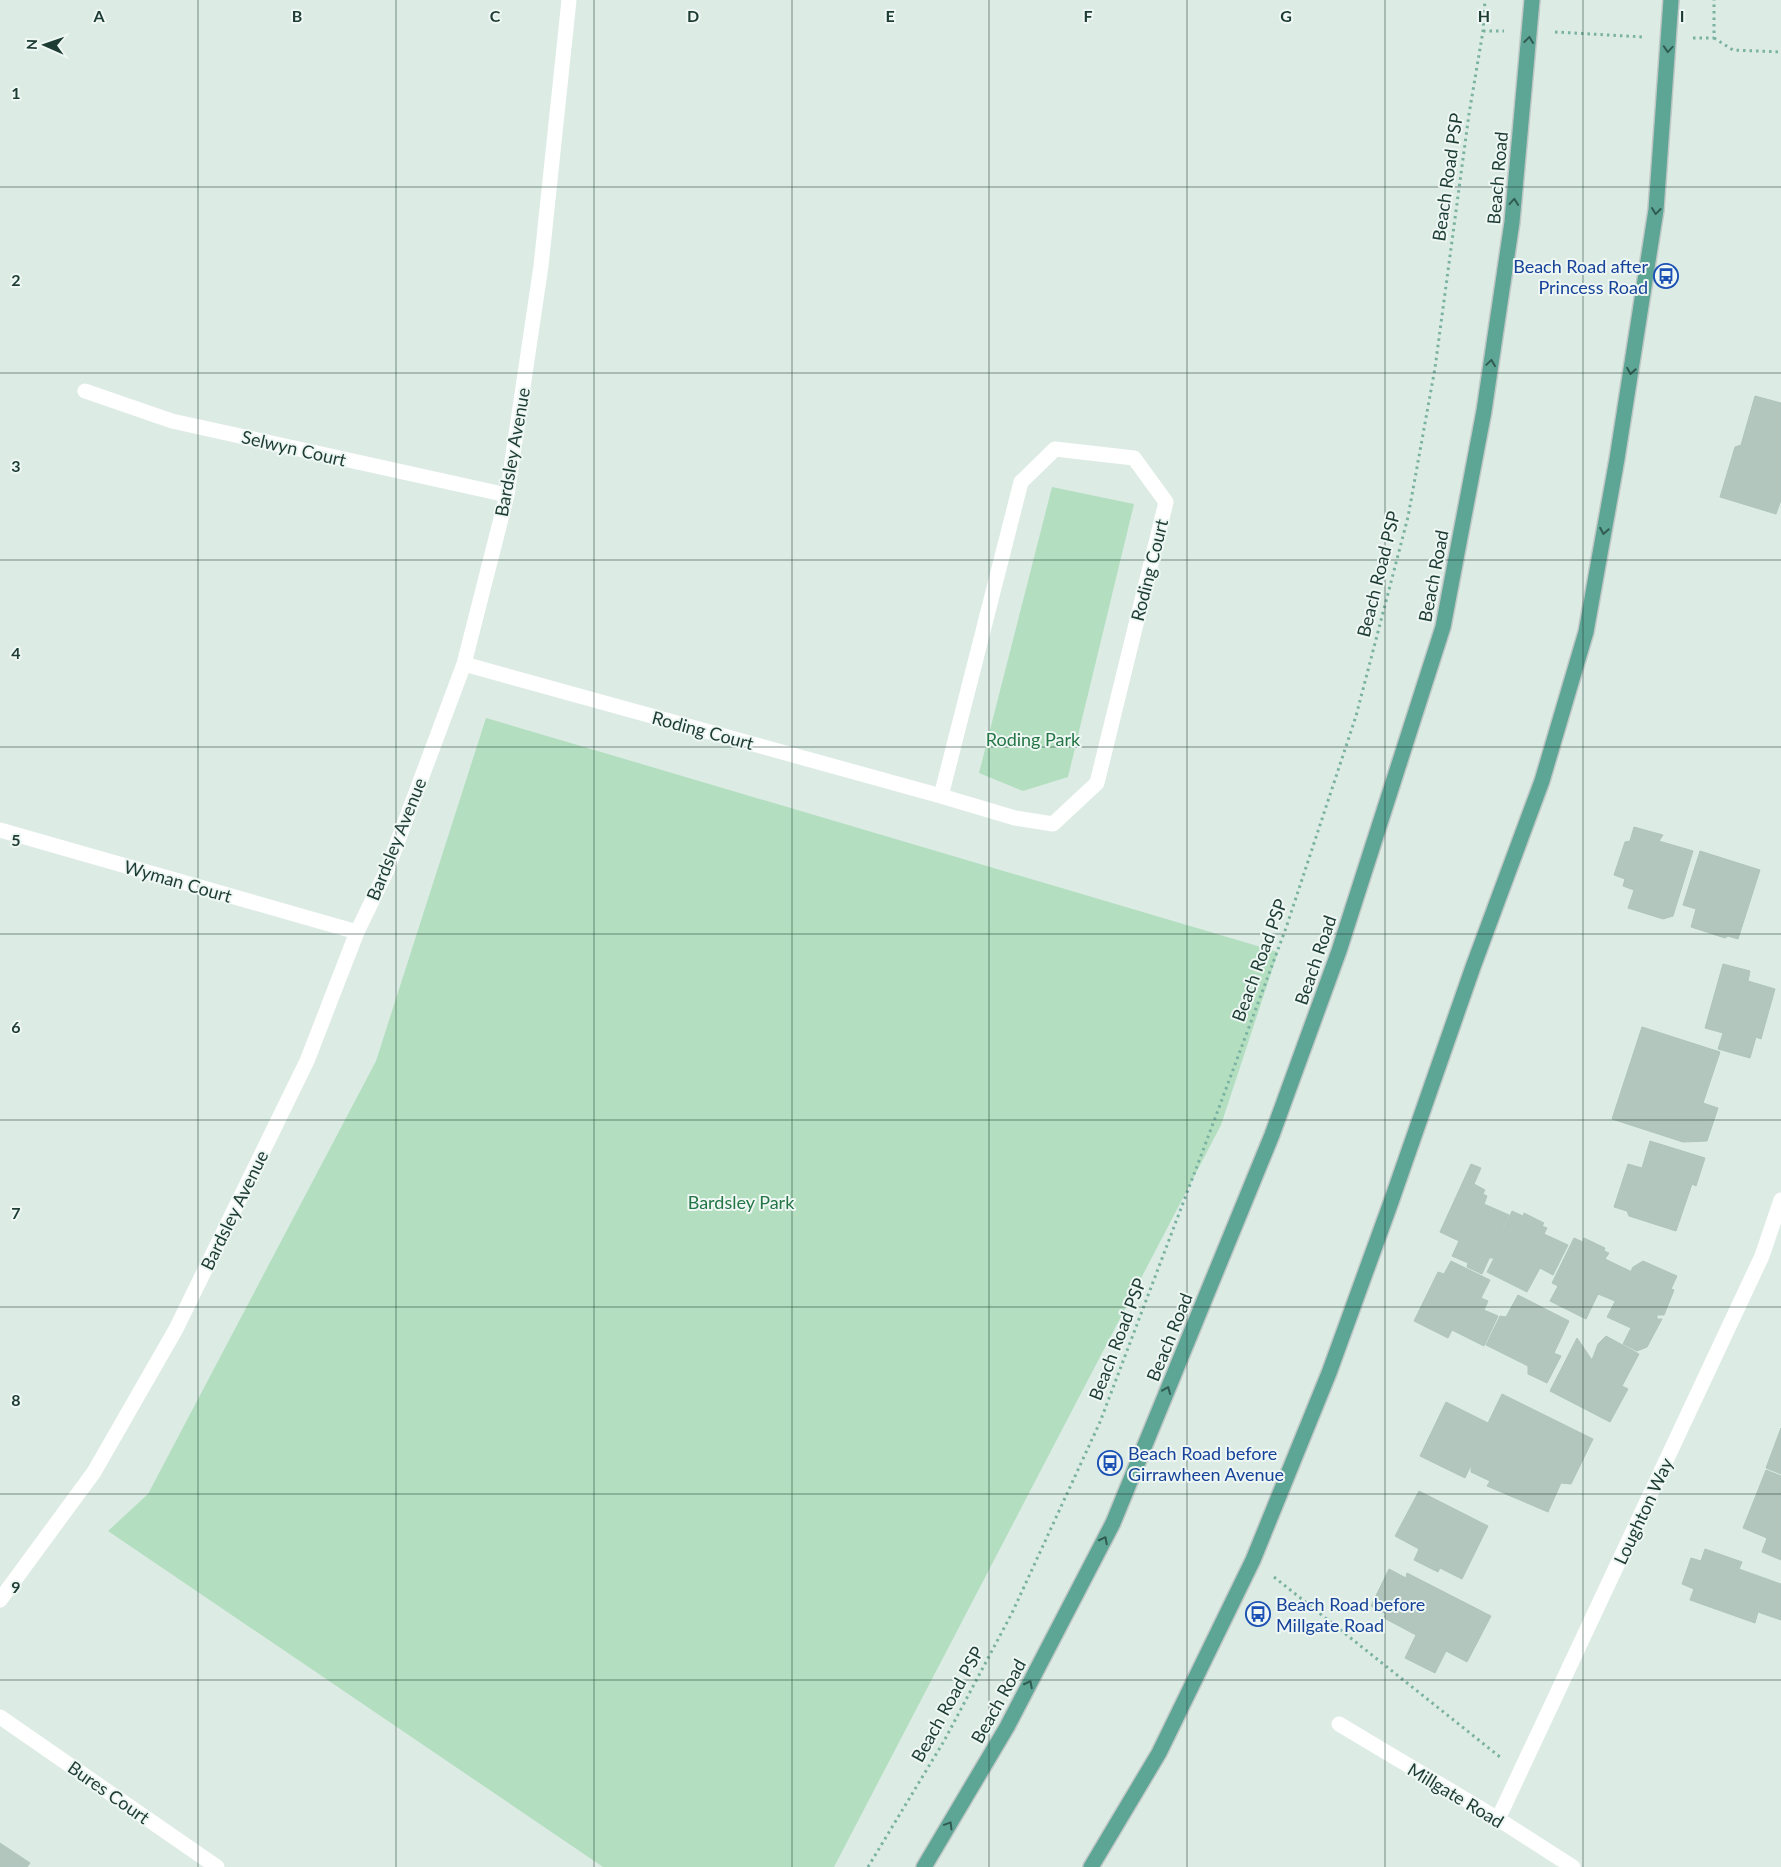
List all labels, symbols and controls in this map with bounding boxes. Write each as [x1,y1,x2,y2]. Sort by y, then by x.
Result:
text: A [92,6,105,25]
text: B [292,6,302,25]
text: C [490,6,501,25]
text: D [687,6,699,25]
text: E [885,6,895,25]
text: F [1083,6,1093,25]
text: G [1280,6,1292,25]
text: H [1478,6,1490,25]
text: I [1680,6,1684,25]
north arrow [20,20,70,70]
one-way arrow [1523,36,1534,44]
text: N [23,39,40,50]
one-way arrow [1663,45,1674,53]
text: 1 [11,83,21,102]
street label: Beach Road PSP [1427,111,1467,242]
street label: Beach Road [1482,131,1512,225]
one-way arrow [1508,198,1519,206]
one-way arrow [1651,207,1662,215]
place label: Beach Road after Princess Road [1513,255,1648,298]
bus stop icon: Beach Road after Princess Road [1653,263,1679,289]
text: 2 [11,270,21,289]
one-way arrow [1486,359,1496,367]
one-way arrow [1626,367,1636,376]
street label: Bardsley Avenue [490,386,534,518]
street label: Selwyn Court [240,425,349,471]
text: 3 [11,456,21,475]
street label: Beach Road PSP [1352,509,1404,639]
street label: Roding Court [1126,516,1172,623]
one-way arrow [1599,527,1609,536]
street label: Beach Road [1413,528,1453,624]
text: 4 [11,643,21,662]
street label: Roding Court [650,706,757,754]
park label: Roding Park [986,728,1081,750]
street label: Bardsley Avenue [361,774,431,904]
text: 5 [11,830,21,849]
street label: Wyman Court [122,855,235,907]
street label: Beach Road PSP [1227,895,1291,1024]
street label: Beach Road [1289,912,1341,1008]
text: 6 [11,1017,21,1036]
street label: Bardsley Avenue [196,1147,272,1273]
park label: Bardsley Park [688,1191,795,1213]
text: 7 [11,1203,21,1222]
street label: Beach Road PSP [1084,1275,1150,1403]
street label: Beach Road [1141,1290,1197,1384]
one-way arrow [1161,1386,1172,1395]
text: 8 [11,1390,21,1409]
place label: Beach Road before Girrawheen Avenue [1128,1442,1284,1485]
bus stop icon: Beach Road before Girrawheen Avenue [1097,1450,1123,1476]
street label: Loughton Way [1609,1454,1678,1568]
one-way arrow [1098,1536,1108,1545]
text: 9 [11,1577,21,1596]
place label: Beach Road before Millgate Road [1276,1593,1425,1636]
bus stop icon: Beach Road before Millgate Road [1245,1601,1271,1627]
street label: Beach Road PSP [906,1642,988,1766]
street label: Beach Road [966,1655,1030,1747]
one-way arrow [1023,1680,1033,1689]
street label: Bures Court [64,1756,155,1828]
street label: Millgate Road [1404,1758,1508,1832]
one-way arrow [942,1822,952,1831]

